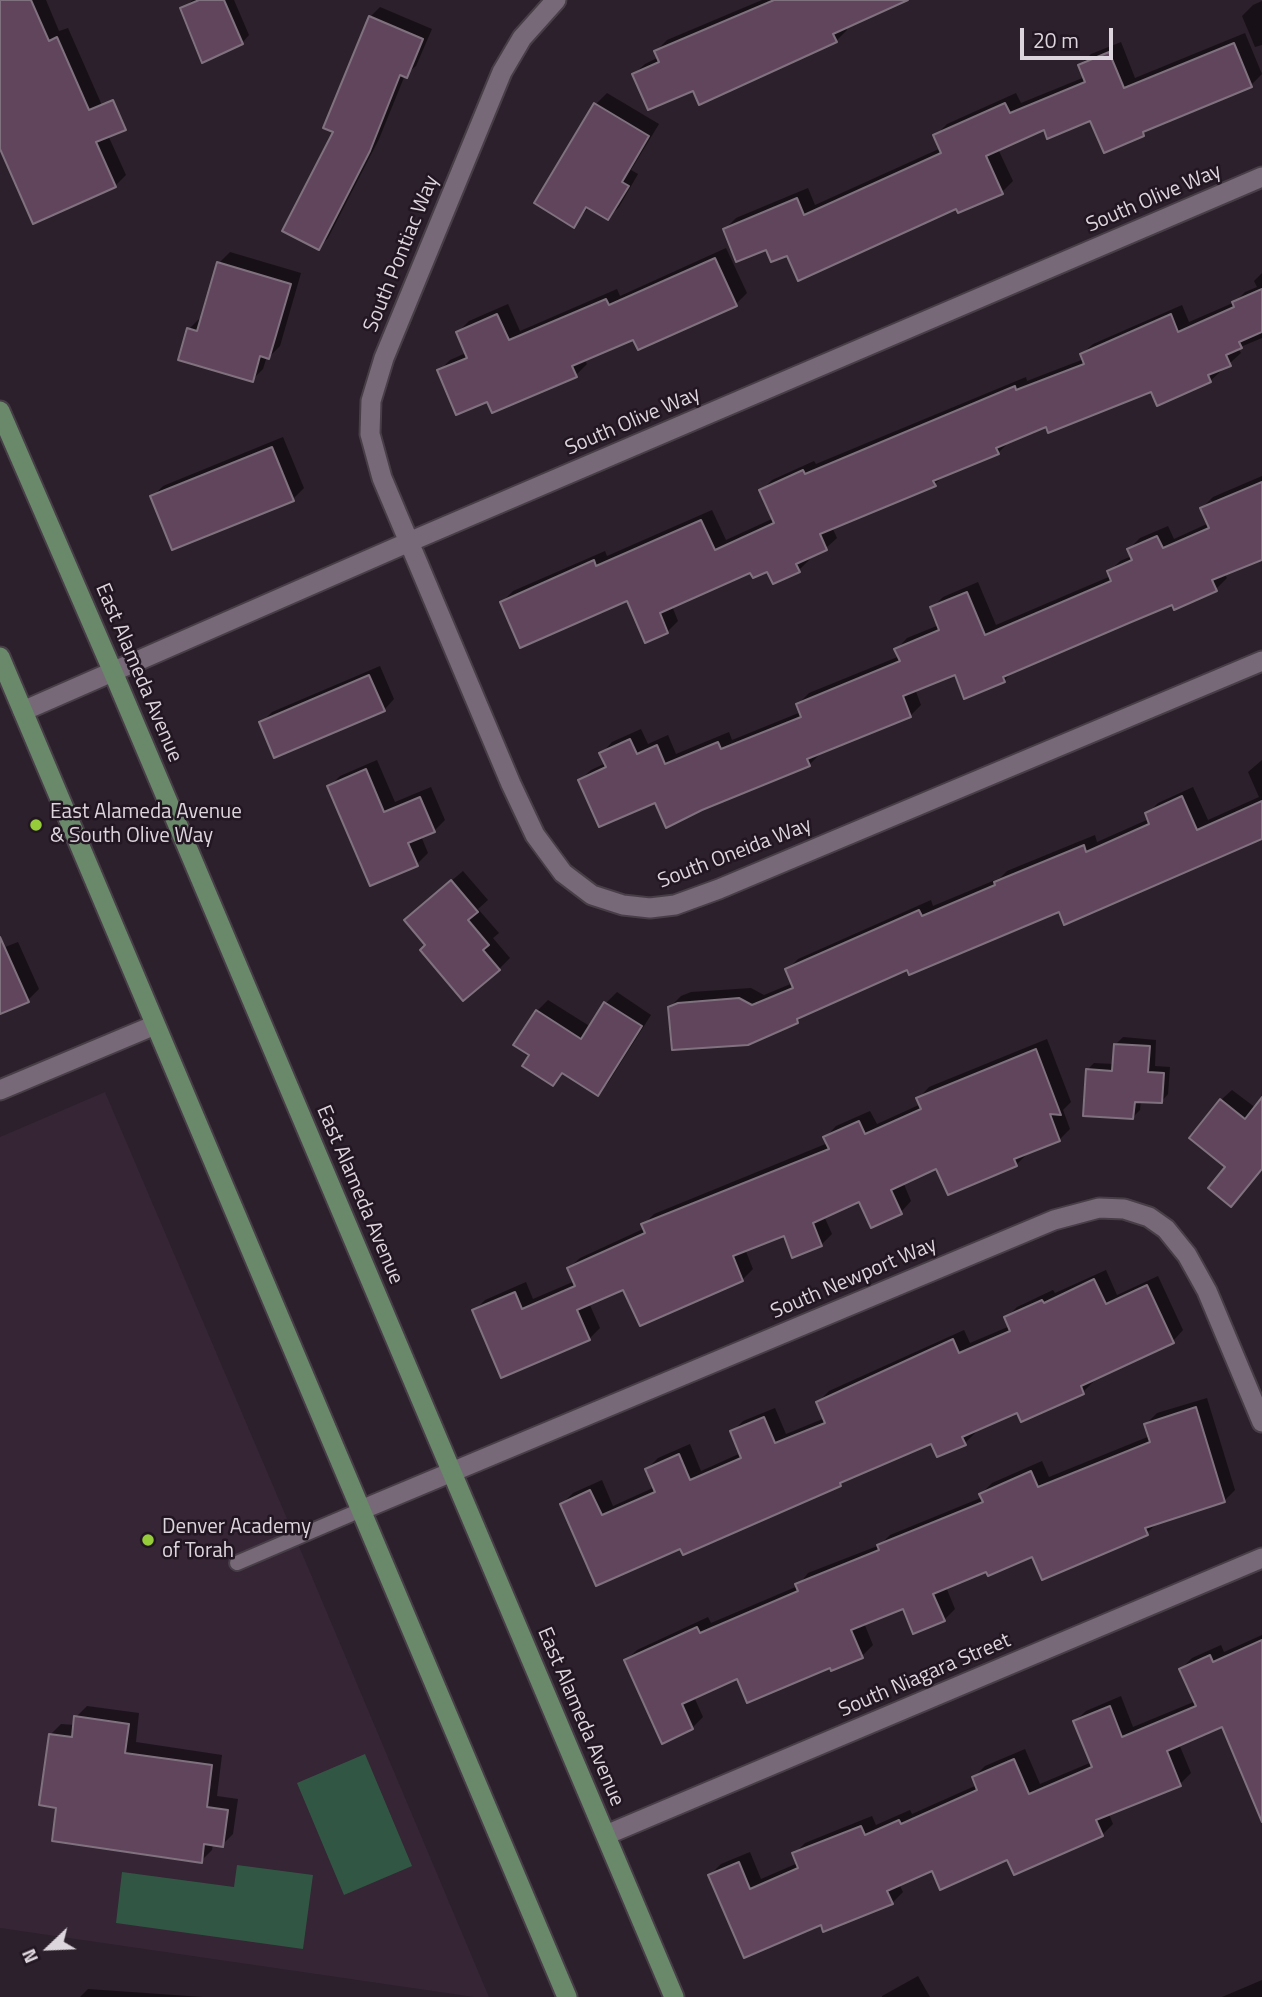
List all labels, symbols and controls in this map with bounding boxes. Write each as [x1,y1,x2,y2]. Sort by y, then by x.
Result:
scale bar [1024,14,1117,58]
text: 20 m [1033,24,1079,56]
street label: South Olive Way [1083,159,1225,239]
street label: South Pontiac Way [359,172,445,336]
street label: South Olive Way [562,382,704,462]
street label: East Alameda Avenue [89,580,187,766]
place label: East Alameda Avenue & South Olive Way [50,800,242,850]
street label: South Oneida Way [655,813,815,895]
marker: East Alameda Avenue & South Olive Way [28,817,44,833]
street label: East Alameda Avenue [310,1102,408,1288]
street label: South Newport Way [767,1233,941,1325]
place label: Denver Academy of Torah [162,1515,311,1565]
marker: Denver Academy of Torah [140,1532,156,1548]
street label: East Alameda Avenue [531,1624,629,1810]
street label: South Niagara Street [835,1628,1015,1724]
north arrow [14,1913,84,1983]
text: N [13,1945,45,1968]

